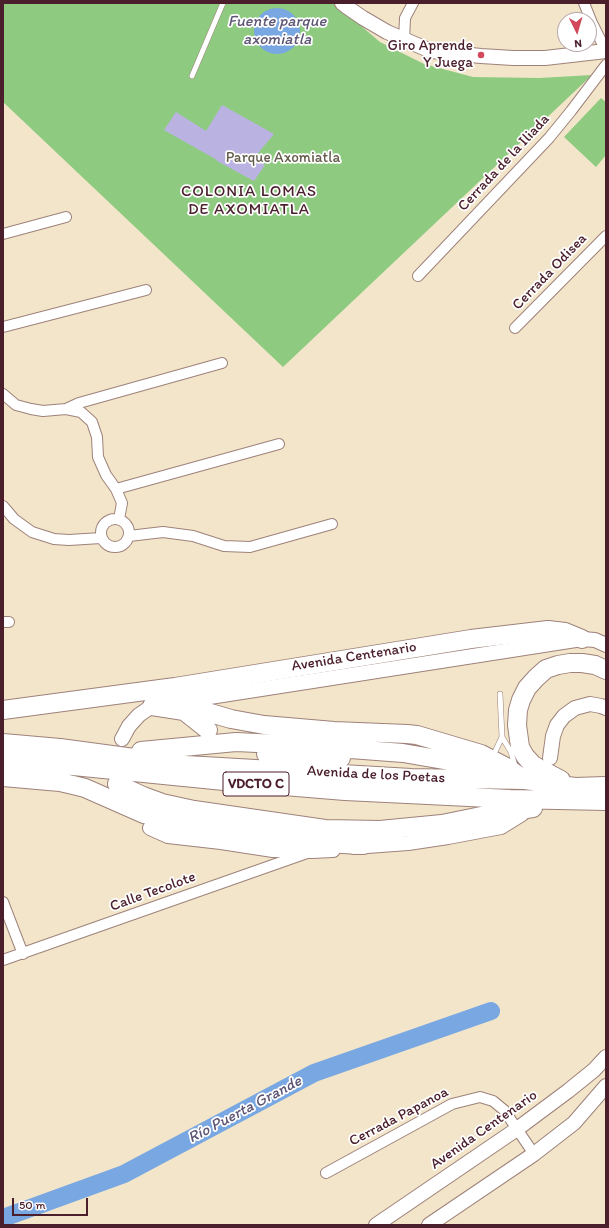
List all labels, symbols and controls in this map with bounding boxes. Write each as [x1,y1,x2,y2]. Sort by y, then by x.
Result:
water label: Fuente parque axomiatla [228,12,326,50]
north arrow [557,12,597,52]
place label: Giro Aprende Y Juega [388,37,473,72]
text: N [574,37,582,50]
marker: Giro Aprende Y Juega [476,50,486,60]
street label: Cerrada de la Iliada [454,111,554,215]
park label: Parque Axomiatla [226,149,340,167]
district label: COLONIA LOMAS DE AXOMIATLA [181,182,317,220]
street label: Cerrada Odisea [509,230,591,314]
street label: Avenida Centenario [290,638,418,676]
street label: Avenida de los Poetas [306,762,446,788]
road number: VDCTO C [223,772,289,796]
street label: Calle Tecolote [108,868,198,916]
water label: Río Puerta Grande [185,1072,305,1148]
street label: Cerrada Papanoa [346,1083,452,1151]
street label: Avenida Centenario [427,1086,541,1174]
scale bar [14,1190,90,1216]
text: 50 m [19,1198,45,1212]

